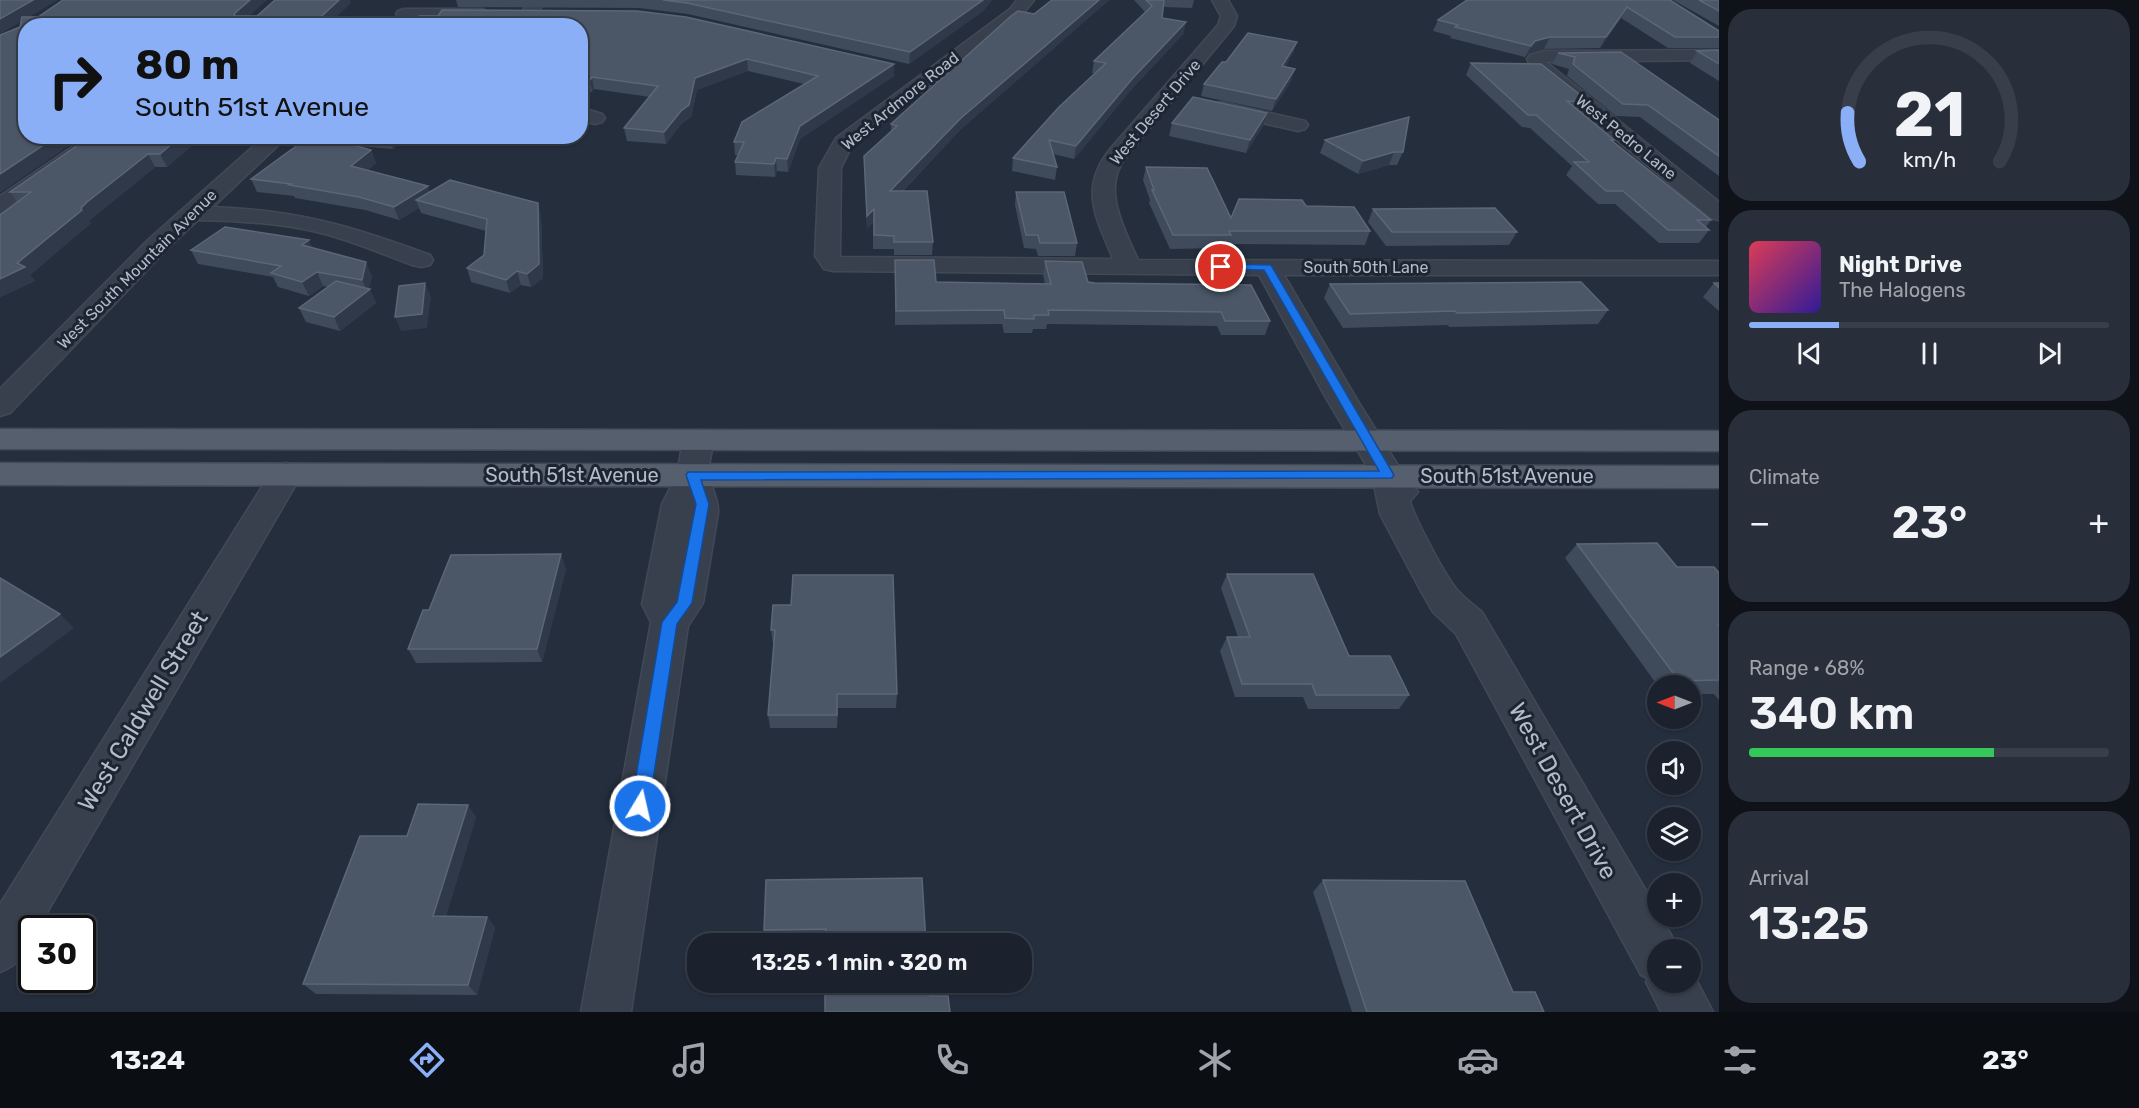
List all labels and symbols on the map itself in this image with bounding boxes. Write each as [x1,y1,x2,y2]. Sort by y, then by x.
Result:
street label: West Ardmore Road [837,48,963,154]
street label: West Desert Drive [1105,55,1205,169]
street label: West Pedro Lane [1572,91,1680,183]
street label: West South Mountain Avenue [53,185,221,353]
pin [1195,241,1246,292]
street label: South 50th Lane [1304,258,1428,277]
street label: South 51st Avenue [485,463,659,487]
street label: South 51st Avenue [1420,464,1594,488]
street label: West Caldwell Street [72,606,214,816]
north arrow [1647,675,1701,729]
street label: West Desert Drive [1503,698,1623,884]
position arrow [608,774,672,838]
speed limit sign: 30 [18,915,96,993]

